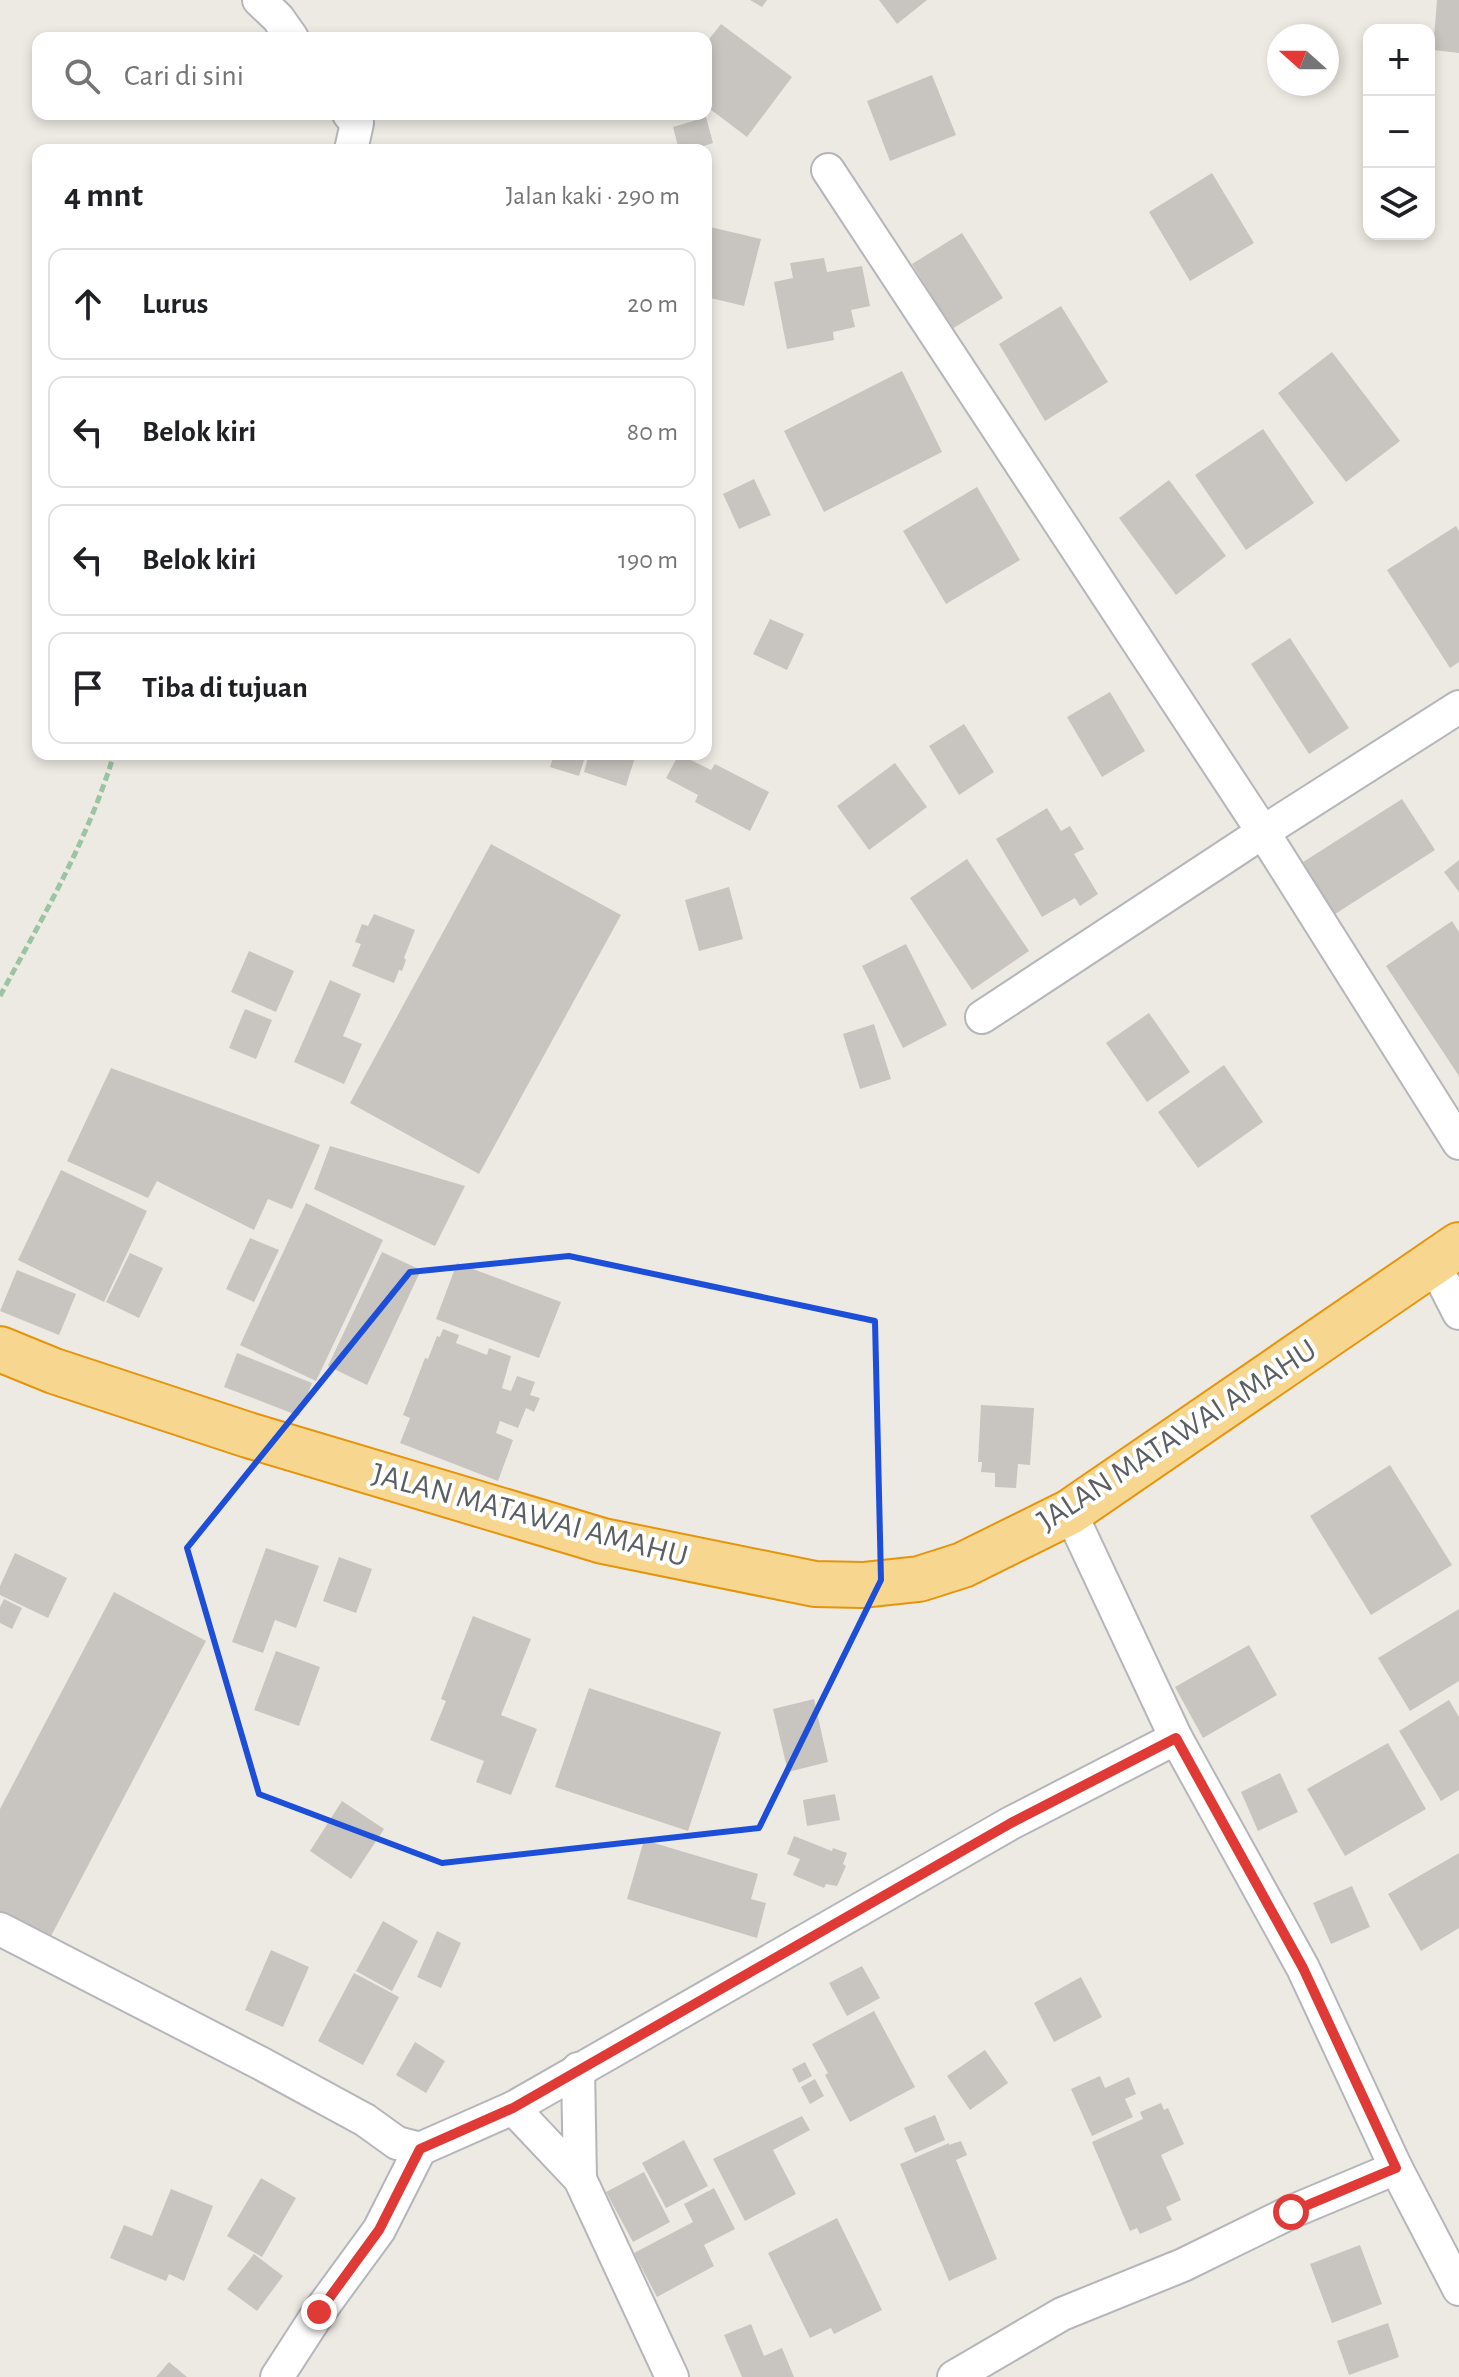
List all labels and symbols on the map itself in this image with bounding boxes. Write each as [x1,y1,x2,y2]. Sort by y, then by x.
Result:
north arrow [1267,24,1339,96]
street label: JALAN MATAWAI AMAHU [1032,1333,1322,1537]
street label: JALAN MATAWAI AMAHU [369,1457,691,1573]
route start [1273,2194,1309,2230]
route end [301,2294,337,2330]

